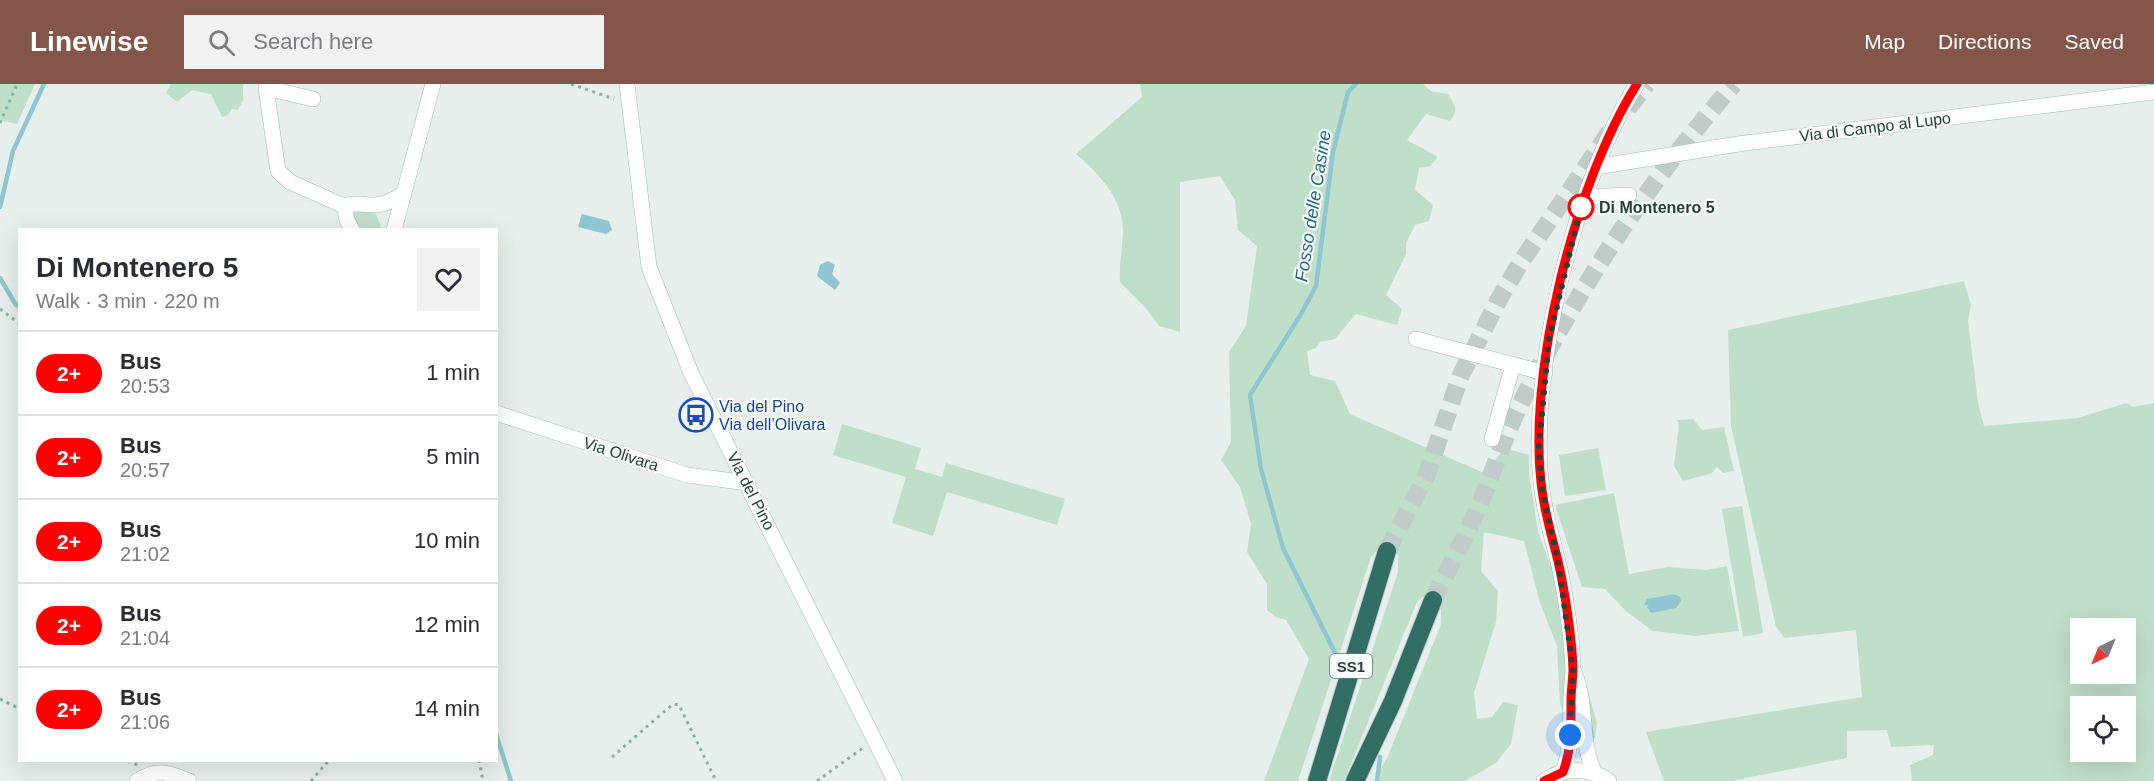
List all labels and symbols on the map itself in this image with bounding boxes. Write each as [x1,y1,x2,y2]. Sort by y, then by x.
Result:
street label: Via di Campo al Lupo [1798,109,1952,145]
water label: Fosso delle Casine [1291,129,1335,283]
marker: Di Montenero 5 [1568,194,1594,220]
place label: Di Montenero 5 [1599,199,1715,216]
bus stop icon: Via del Pino Via dell’Olivara [678,397,714,433]
place label: Via del Pino Via dell’Olivara [719,398,826,433]
street label: Via Olivara [581,434,661,474]
street label: Via del Pino [724,449,778,533]
north arrow [2070,618,2136,684]
road number: SS1 [1330,654,1372,678]
your location [1555,720,1585,750]

